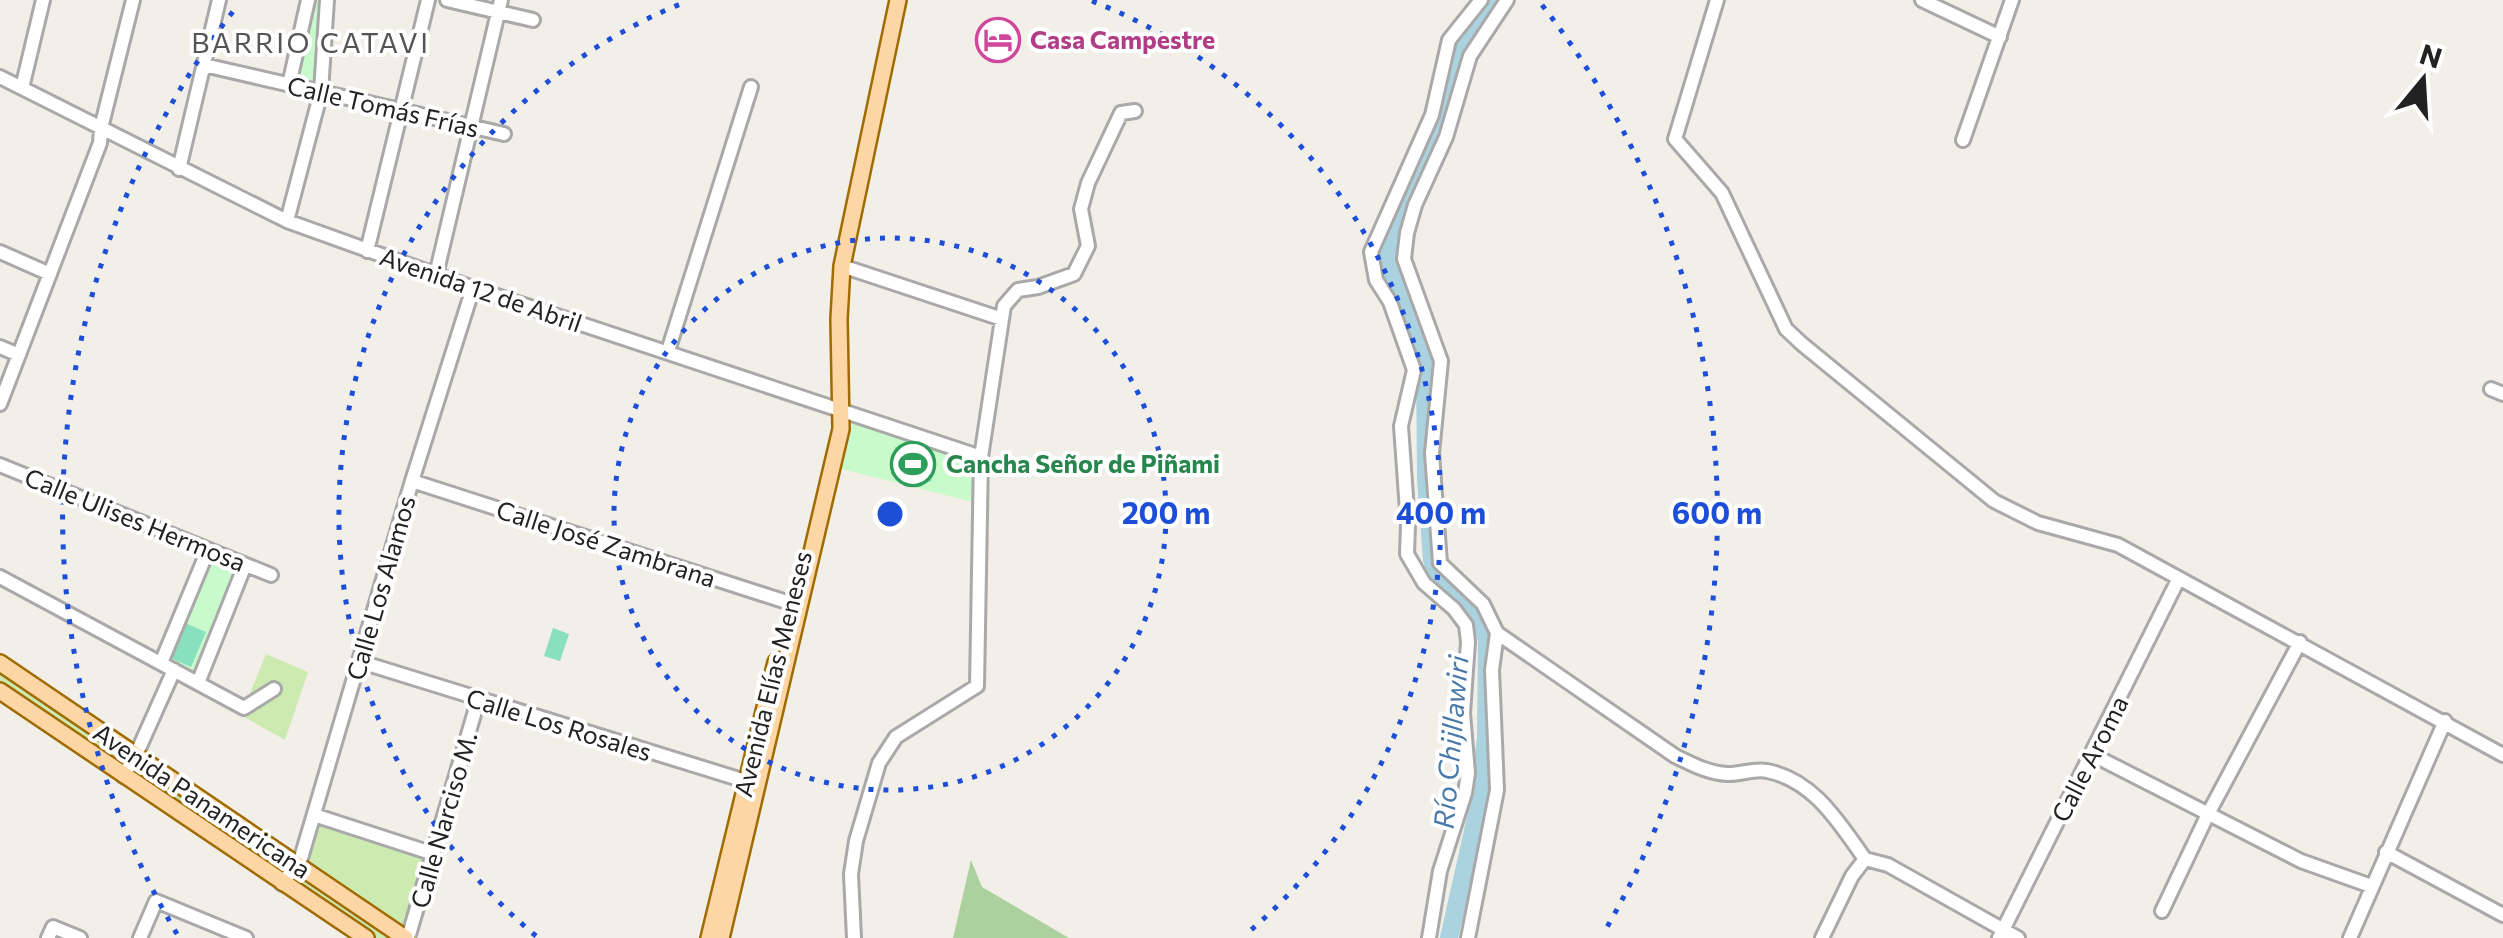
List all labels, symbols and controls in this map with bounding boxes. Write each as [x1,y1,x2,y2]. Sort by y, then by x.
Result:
hotel icon: Casa Campestre [975,17,1021,63]
place label: Casa Campestre [1030,24,1215,54]
district label: BARRIO CATAVI [191,25,431,59]
north arrow [2373,30,2473,130]
text: N [2416,36,2446,75]
street label: Calle Tomás Frías [285,69,482,143]
street label: Avenida 12 de Abril [376,240,586,338]
sports icon: Cancha Señor de Piñami [890,441,936,487]
place label: Cancha Señor de Piñami [946,448,1220,478]
street label: Calle Ulises Hermosa [21,461,250,577]
street label: Calle Los Alamos [339,492,421,683]
street label: Calle José Zambrana [493,493,720,593]
text: 200 m [1122,493,1210,530]
text: 400 m [1396,493,1486,530]
text: 600 m [1672,493,1762,530]
centre of rings [872,496,908,532]
street label: Avenida Elías Meneses [727,548,817,800]
water label: Río Chijllawiri [1425,653,1475,830]
street label: Calle Los Rosales [463,682,655,766]
street label: Calle Aroma [2045,690,2134,827]
street label: Avenida Panamericana [88,716,317,884]
street label: Calle Narciso M. [404,728,483,911]

